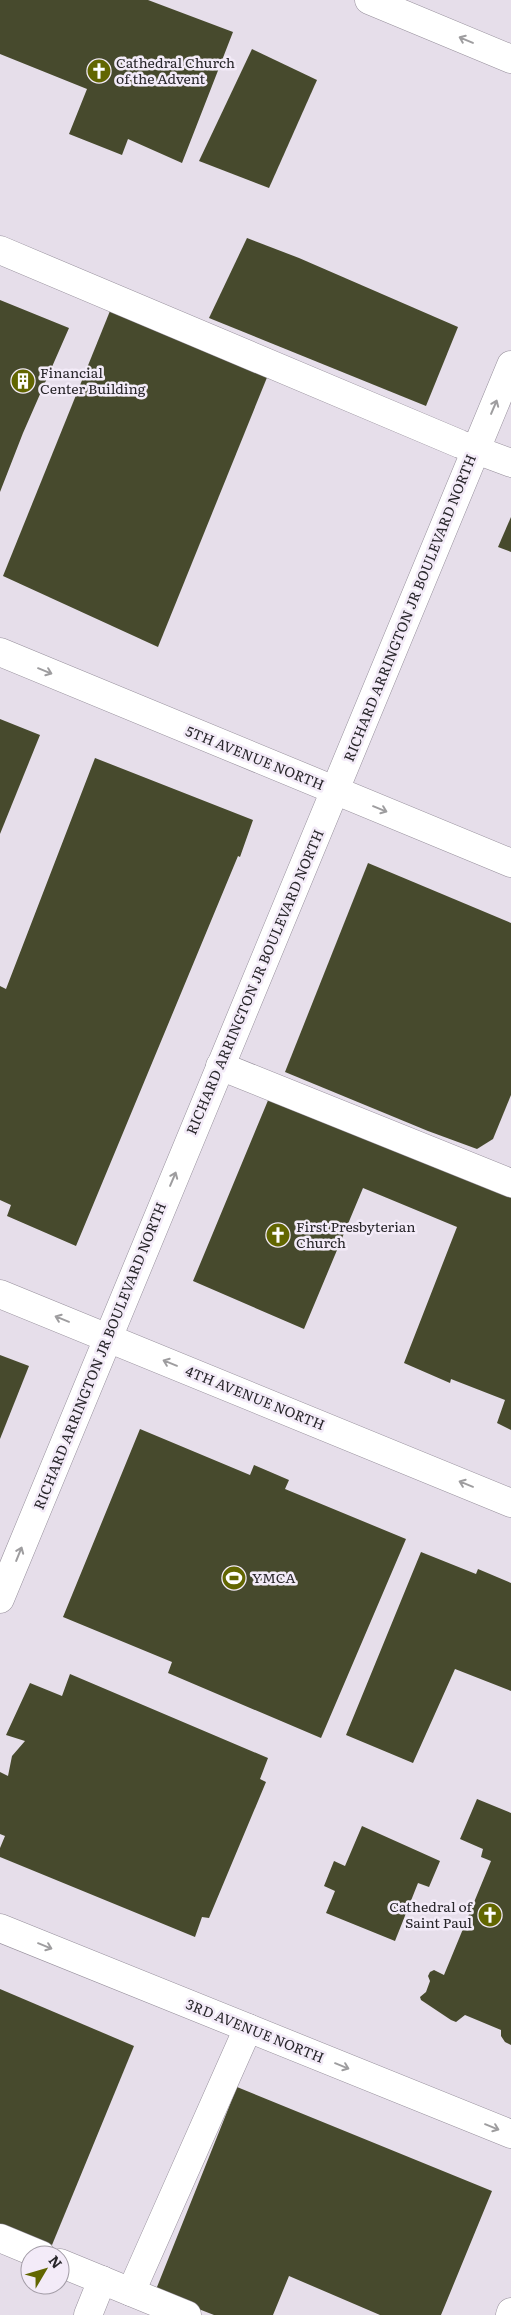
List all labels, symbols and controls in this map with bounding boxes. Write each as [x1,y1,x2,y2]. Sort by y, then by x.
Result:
one-way arrow [459,35,474,45]
place label: Cathedral Church of the Advent [116,52,235,88]
church icon: Cathedral Church of the Advent [86,58,112,84]
place label: Financial Center Building [40,362,146,398]
building icon: Financial Center Building [10,368,36,394]
one-way arrow [489,400,499,415]
street label: RICHARD ARRINGTON JR BOULEVARD NORTH [338,451,480,764]
one-way arrow [37,666,52,676]
street label: 5TH AVENUE NORTH [183,720,328,794]
one-way arrow [372,805,387,814]
street label: RICHARD ARRINGTON JR BOULEVARD NORTH [180,826,328,1137]
one-way arrow [169,1172,178,1188]
street label: RICHARD ARRINGTON JR BOULEVARD NORTH [28,1199,170,1512]
place label: First Presbyterian Church [296,1216,416,1252]
church icon: First Presbyterian Church [265,1222,291,1248]
one-way arrow [55,1314,70,1323]
one-way arrow [163,1358,178,1367]
street label: 4TH AVENUE NORTH [183,1360,328,1434]
one-way arrow [459,1479,474,1489]
one-way arrow [14,1547,24,1562]
sports icon: YMCA [221,1565,247,1591]
place label: YMCA [252,1567,296,1587]
place label: Cathedral of Saint Paul [389,1896,474,1932]
church icon: Cathedral of Saint Paul [477,1902,503,1928]
one-way arrow [37,1942,52,1951]
street label: 3RD AVENUE NORTH [183,1993,327,2067]
one-way arrow [334,2062,349,2071]
one-way arrow [484,2123,500,2132]
north arrow [20,2245,70,2295]
text: N [45,2251,68,2272]

